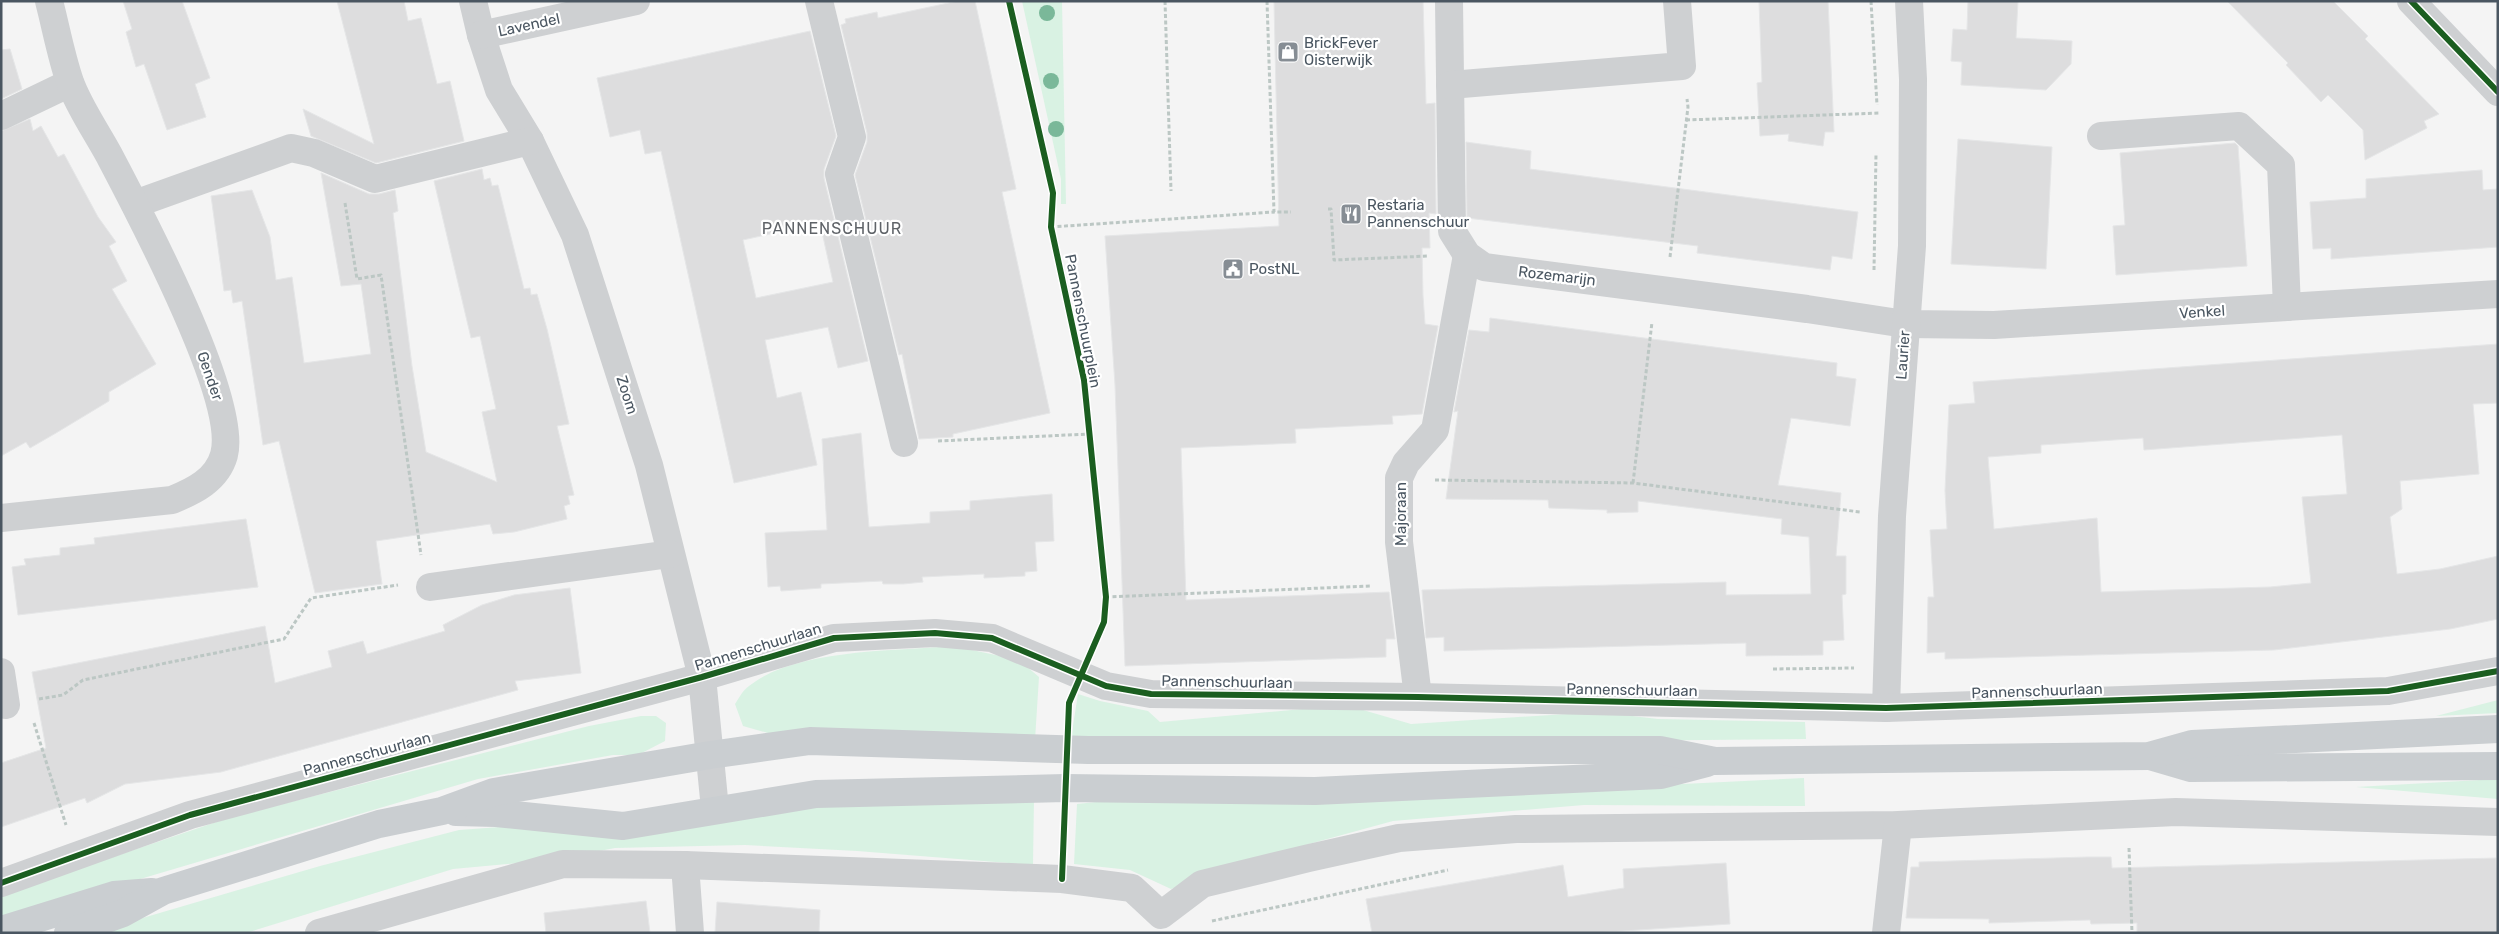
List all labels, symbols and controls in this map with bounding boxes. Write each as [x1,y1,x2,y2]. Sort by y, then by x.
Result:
street label: Lavendel [496,10,562,40]
place label: BrickFever Oisterwijk [1304,34,1379,69]
shop icon: BrickFever Oisterwijk [1276,40,1300,64]
place label: Restaria Pannenschuur [1367,196,1470,231]
restaurant icon: Restaria Pannenschuur [1339,202,1363,226]
district label: PANNENSCHUUR [762,219,902,238]
street label: Pannenschuurplein [1061,253,1105,389]
public building icon: PostNL [1221,257,1245,281]
place label: PostNL [1249,260,1300,278]
street label: Rozemarijn [1517,262,1597,290]
street label: Venkel [2178,301,2226,323]
street label: Laurier [1892,330,1914,380]
street label: Gender [193,349,227,403]
street label: Zoom [612,374,642,416]
street label: Majoraan [1392,482,1410,546]
street label: Pannenschuurlaan [692,619,824,675]
street label: Pannenschuurlaan [1161,672,1293,692]
street label: Pannenschuurlaan [1566,680,1698,700]
street label: Pannenschuurlaan [1971,680,2103,702]
street label: Pannenschuurlaan [301,728,433,780]

